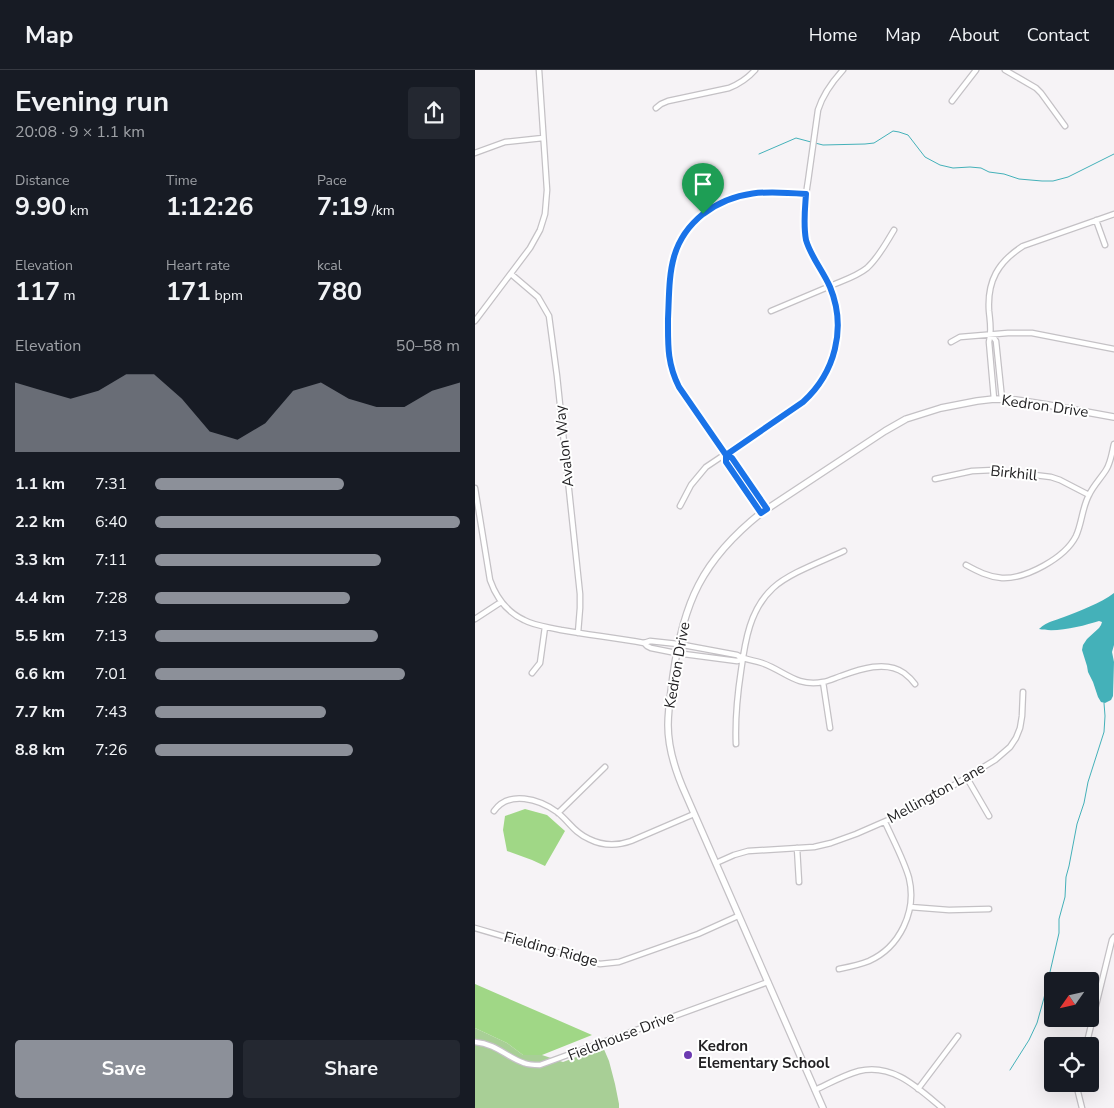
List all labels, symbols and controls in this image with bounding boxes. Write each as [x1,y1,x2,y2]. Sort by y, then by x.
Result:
text: Map [25,19,73,51]
text: Home [809,23,857,47]
text: Map [885,23,921,47]
text: About [949,23,999,47]
text: Contact [1027,23,1089,47]
text: Evening run [15,83,169,121]
button: share [408,87,460,139]
text: 20:08 · 9 × 1.1 km [15,121,145,143]
pin [682,163,724,214]
icon: arrive [689,170,717,198]
text: Distance [15,171,69,190]
text: Time [166,171,197,190]
text: Pace [317,171,347,190]
text: 9.90 [15,190,66,224]
text: 1:12:26 [166,190,253,224]
text: 7:19 [317,190,368,224]
text: km [66,201,89,220]
text: /km [368,201,395,220]
text: Elevation [15,256,73,275]
text: Heart rate [166,256,230,275]
text: kcal [317,256,342,275]
text: 117 [15,275,60,309]
text: 171 [166,275,211,309]
text: 780 [317,275,362,309]
text: m [60,286,76,305]
text: bpm [211,286,243,305]
text: Elevation [15,335,81,357]
text: 50–58 m [396,335,460,357]
street label: Kedron Drive [1000,390,1090,422]
street label: Avalon Way [550,404,578,488]
street label: Birkhill [989,461,1039,485]
text: 1.1 km [15,473,65,495]
text: 7:31 [95,473,127,495]
text: 2.2 km [15,511,65,533]
text: 6:40 [95,511,127,533]
text: 3.3 km [15,549,65,571]
text: 7:11 [95,549,127,571]
text: 4.4 km [15,587,65,609]
text: 7:28 [95,587,127,609]
street label: Kedron Drive [660,620,694,710]
text: 5.5 km [15,625,65,647]
text: 7:13 [95,625,127,647]
text: 6.6 km [15,663,65,685]
text: 7:01 [95,663,127,685]
text: 7.7 km [15,701,65,723]
text: 7:43 [95,701,127,723]
text: 8.8 km [15,739,65,761]
text: 7:26 [95,739,127,761]
street label: Mellington Lane [883,758,989,828]
street label: Fielding Ridge [502,927,600,971]
north arrow [1044,972,1099,1028]
map controls [1044,972,1099,1092]
street label: Fieldhouse Drive [565,1006,677,1066]
place label: Kedron Elementary School [698,1036,830,1073]
button: locate [1044,1037,1099,1092]
button: Save [15,1040,233,1098]
button: Share [243,1040,460,1098]
marker: Kedron Elementary School [682,1049,694,1061]

